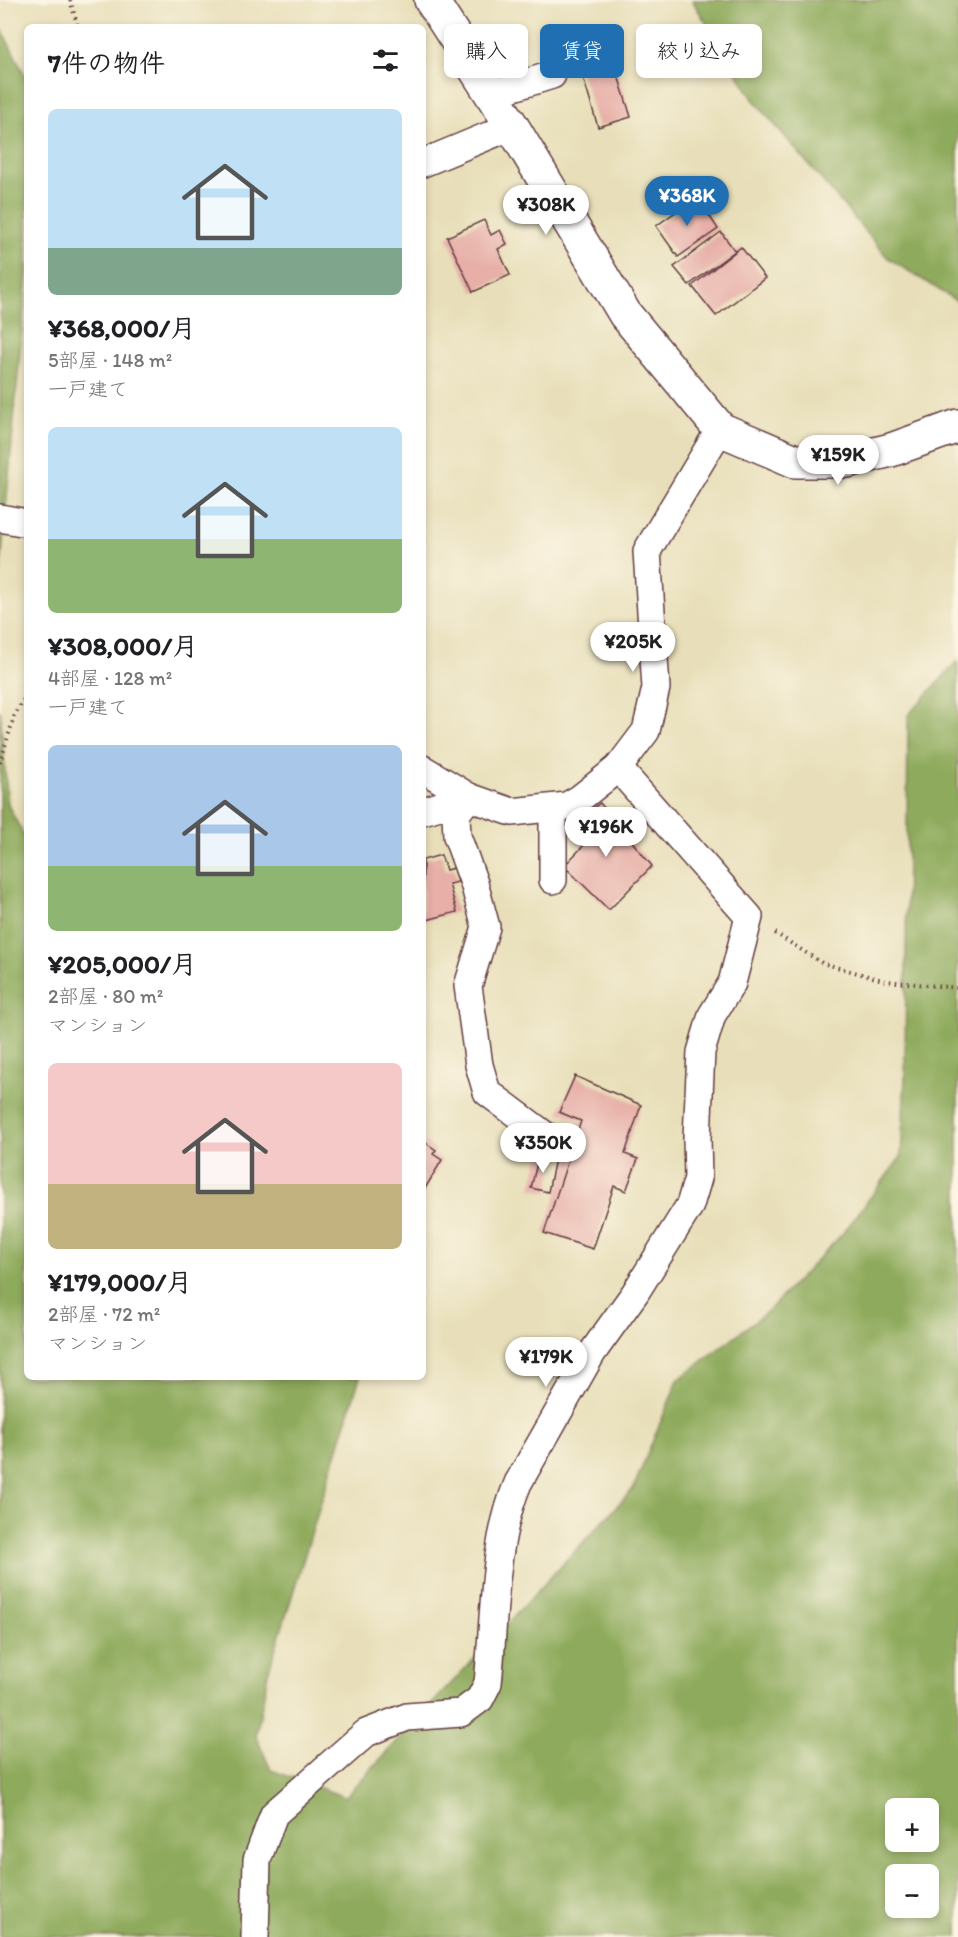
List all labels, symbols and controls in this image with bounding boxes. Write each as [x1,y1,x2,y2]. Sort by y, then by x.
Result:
chip: 購入 [444,24,528,78]
chip: 賃貸 [540,24,624,78]
chip: 絞り込み [636,24,762,78]
icon: filters [369,44,402,77]
text: 7件の物件 [48,47,165,79]
icon: home [171,148,279,256]
pin: ¥368K [645,176,729,227]
text: ¥368K [659,183,715,207]
pin: ¥308K [504,185,588,236]
text: ¥308K [517,192,575,216]
text: ¥368,000/月 [48,312,196,344]
text: 5部屋 · 148 m² [48,348,172,372]
text: 一戸建て [48,377,128,401]
pin: ¥159K [796,435,880,486]
text: ¥159K [811,442,865,466]
icon: home [171,466,279,574]
pin: ¥205K [591,622,675,673]
text: ¥205K [604,629,662,653]
text: ¥308,000/月 [48,630,198,662]
text: 4部屋 · 128 m² [48,666,172,690]
text: 一戸建て [48,695,128,719]
icon: home [171,784,279,892]
pin: ¥196K [564,807,648,858]
text: ¥196K [579,814,633,838]
text: ¥205,000/月 [48,948,197,980]
text: 2部屋 · 80 m² [48,984,163,1008]
text: マンション [48,1013,147,1037]
icon: home [171,1102,279,1210]
pin: ¥350K [501,1123,585,1174]
text: ¥350K [514,1130,572,1154]
text: ¥179,000/月 [48,1266,192,1298]
text: 2部屋 · 72 m² [48,1302,160,1326]
text: マンション [48,1331,147,1355]
pin: ¥179K [504,1337,588,1388]
text: ¥179K [519,1344,573,1368]
map controls [885,1798,939,1918]
button: + [885,1798,939,1852]
button: − [885,1864,939,1918]

